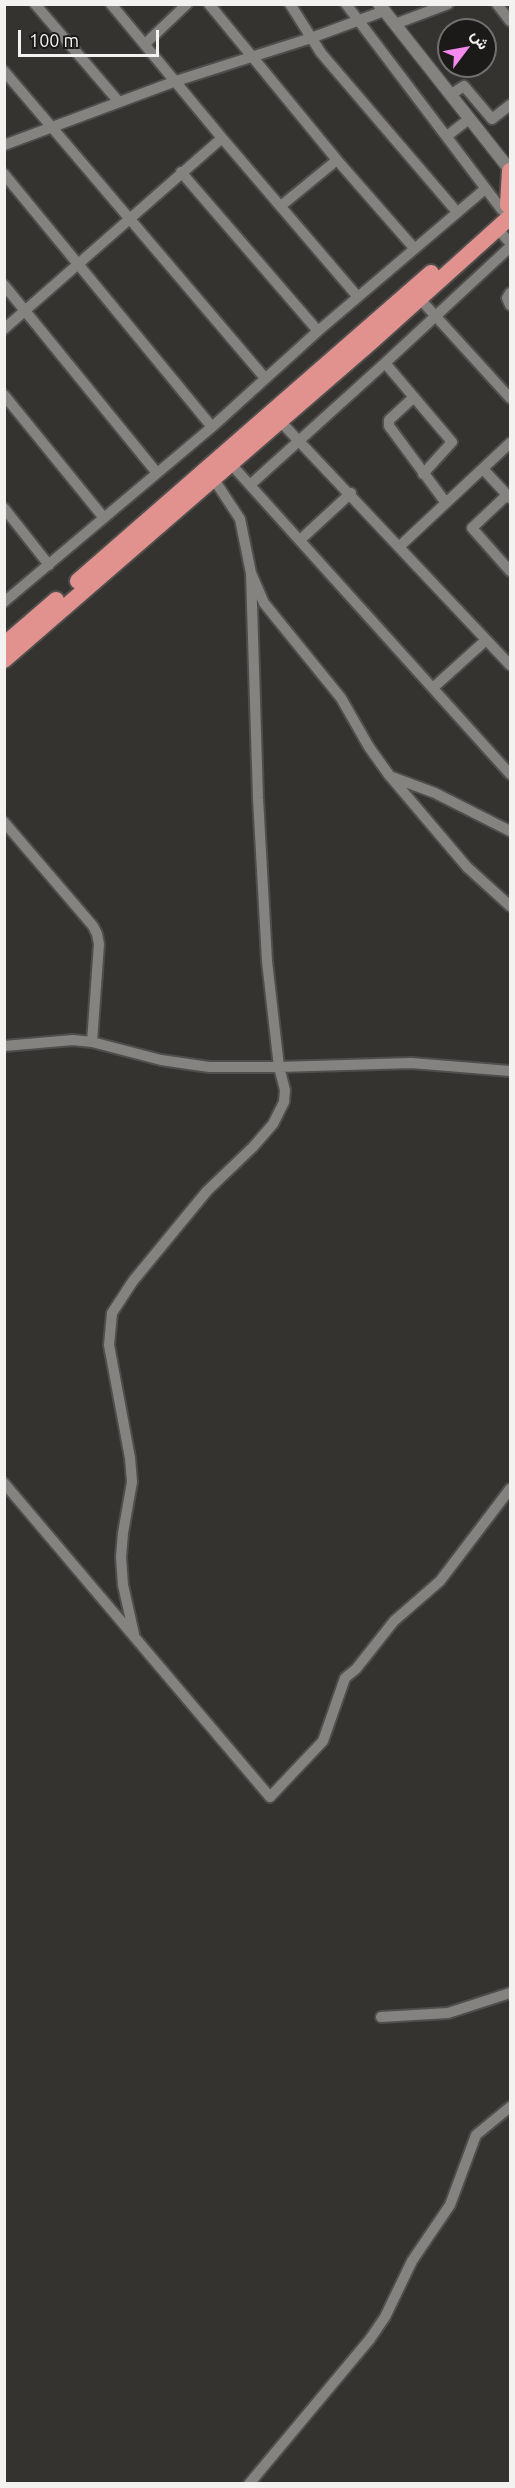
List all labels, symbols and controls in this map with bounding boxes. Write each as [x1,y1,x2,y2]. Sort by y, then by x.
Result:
scale bar [21,18,162,56]
north arrow [437,18,497,78]
text: ش [468,27,493,52]
text: 100 m [29,30,79,50]

